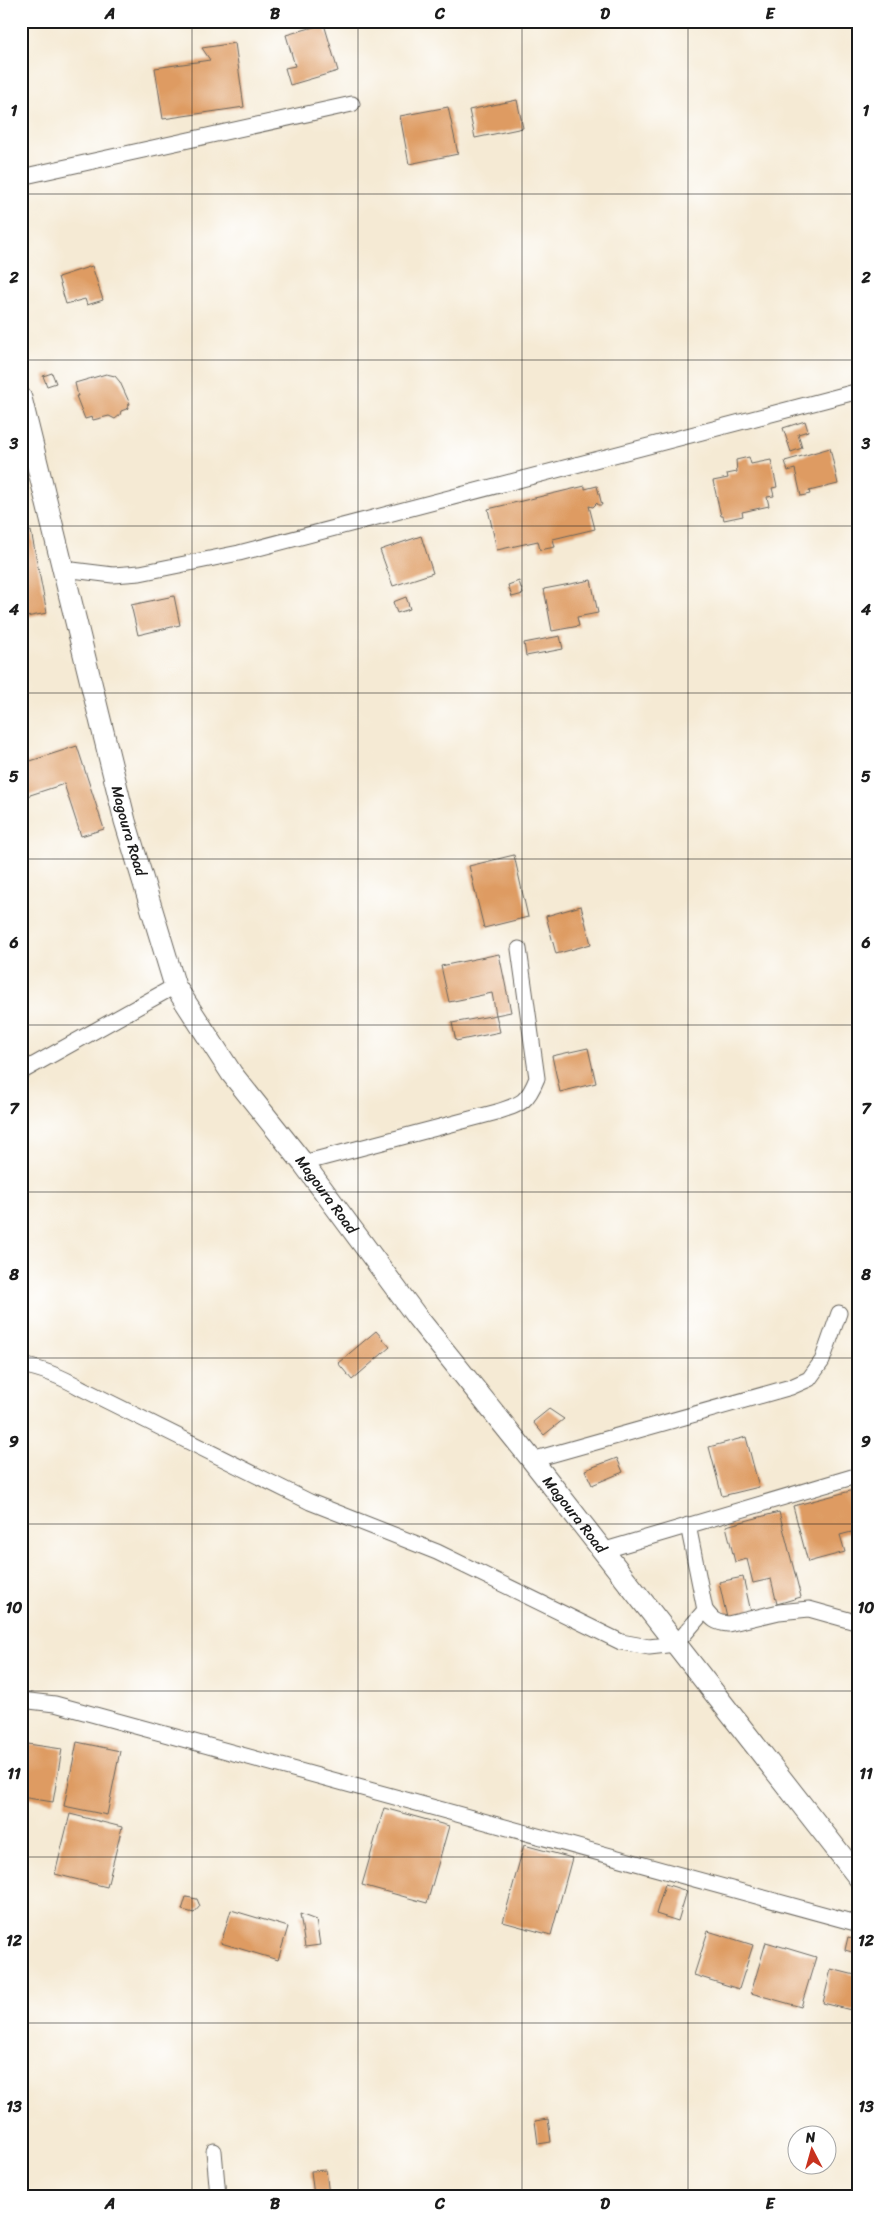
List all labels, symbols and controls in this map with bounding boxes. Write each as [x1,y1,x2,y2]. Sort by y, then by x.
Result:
text: A [104,0,115,28]
text: B [270,0,281,28]
text: C [434,0,446,28]
text: D [600,0,610,28]
text: E [766,0,776,28]
text: 1 [11,96,18,125]
text: 1 [863,96,870,125]
text: 2 [8,263,19,292]
text: 2 [860,263,871,292]
text: 3 [9,429,19,458]
text: 3 [861,429,871,458]
text: 4 [8,595,19,624]
text: 4 [860,595,871,624]
text: 5 [9,762,19,791]
text: 5 [861,762,871,791]
street label: Magoura Road [104,783,154,880]
text: 6 [8,928,19,957]
text: 6 [860,928,871,957]
text: 7 [9,1094,20,1123]
text: 7 [861,1094,872,1123]
street label: Magoura Road [288,1149,365,1240]
text: 8 [8,1260,19,1289]
text: 8 [860,1260,871,1289]
text: 9 [9,1427,19,1456]
text: 9 [861,1427,871,1456]
street label: Magoura Road [536,1470,614,1560]
text: 10 [6,1593,22,1622]
text: 10 [858,1593,874,1622]
text: 11 [7,1759,21,1788]
text: 11 [859,1759,873,1788]
text: 12 [6,1926,23,1955]
text: 12 [858,1926,875,1955]
text: 13 [6,2092,22,2121]
text: 13 [858,2092,874,2121]
north arrow [788,2124,838,2174]
text: N [804,2125,817,2151]
text: A [104,2189,115,2217]
text: B [270,2189,281,2217]
text: C [434,2189,446,2217]
text: D [600,2189,610,2217]
text: E [766,2189,776,2217]

